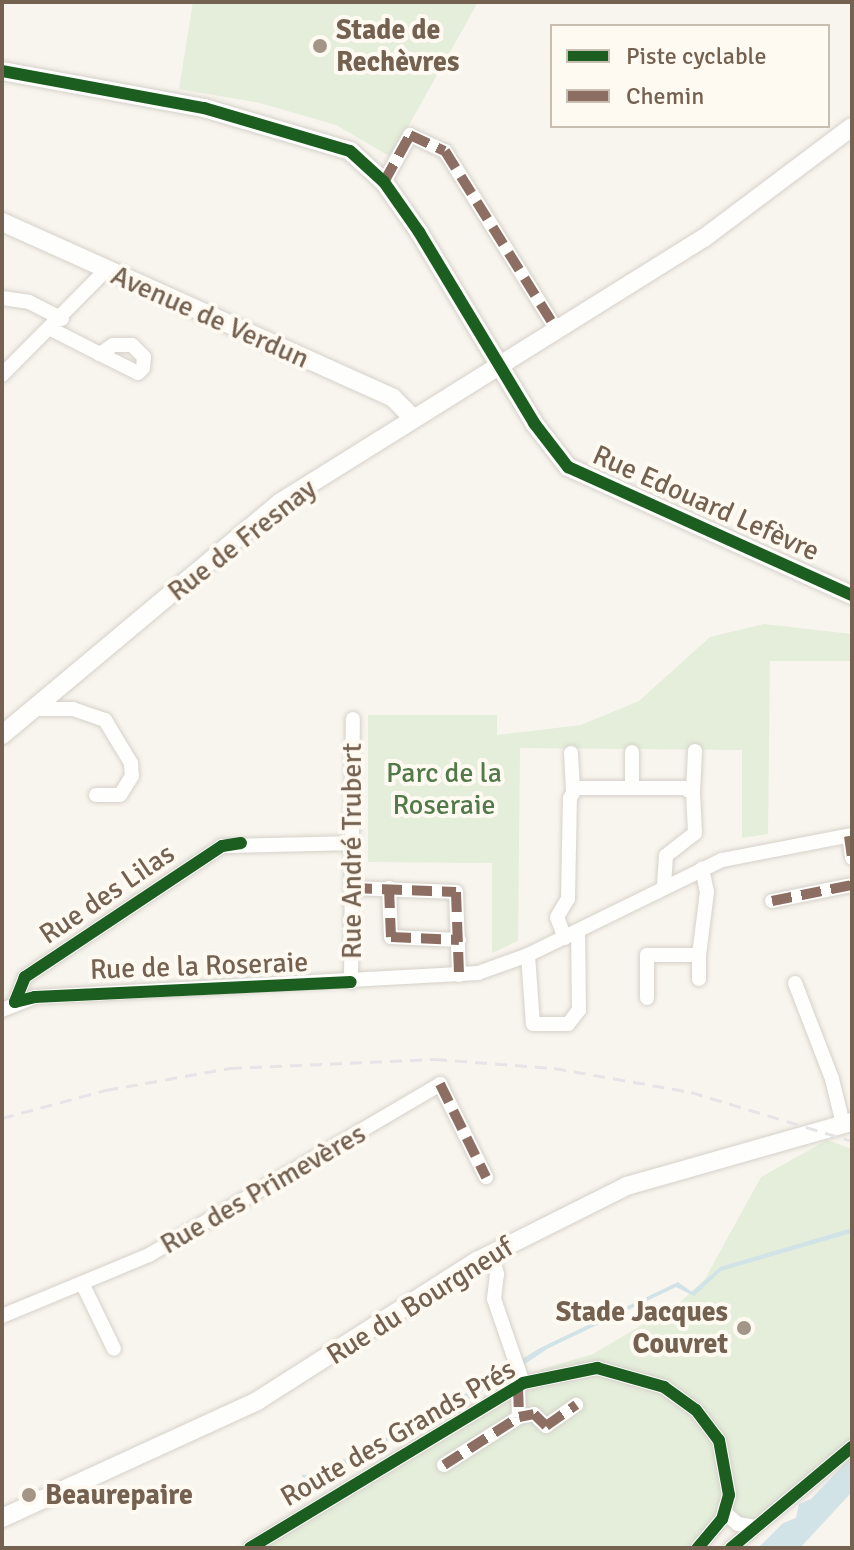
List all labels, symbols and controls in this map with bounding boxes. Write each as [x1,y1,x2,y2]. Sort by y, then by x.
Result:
place label: Stade de Rechèvres [336,13,459,79]
legend [550,24,830,128]
marker: Stade de Rechèvres [311,37,329,55]
text: Piste cyclable [626,41,766,71]
text: Chemin [626,81,704,111]
street label: Avenue de Verdun [106,258,314,376]
street label: Rue Edouard Lefèvre [588,438,824,568]
street label: Rue de Fresnay [161,472,323,608]
street label: Rue André Trubert [335,743,369,959]
park label: Parc de la Roseraie [386,756,502,822]
street label: Rue des Lilas [33,837,181,951]
street label: Rue de la Roseraie [89,945,309,987]
street label: Rue des Primevères [155,1117,371,1261]
street label: Rue du Bourgneuf [321,1230,519,1372]
place label: Stade Jacques Couvret [556,1295,728,1361]
marker: Stade Jacques Couvret [735,1319,753,1337]
street label: Route des Grands Prés [275,1352,521,1514]
place label: Beaurepaire [45,1478,193,1512]
marker: Beaurepaire [20,1486,38,1504]

